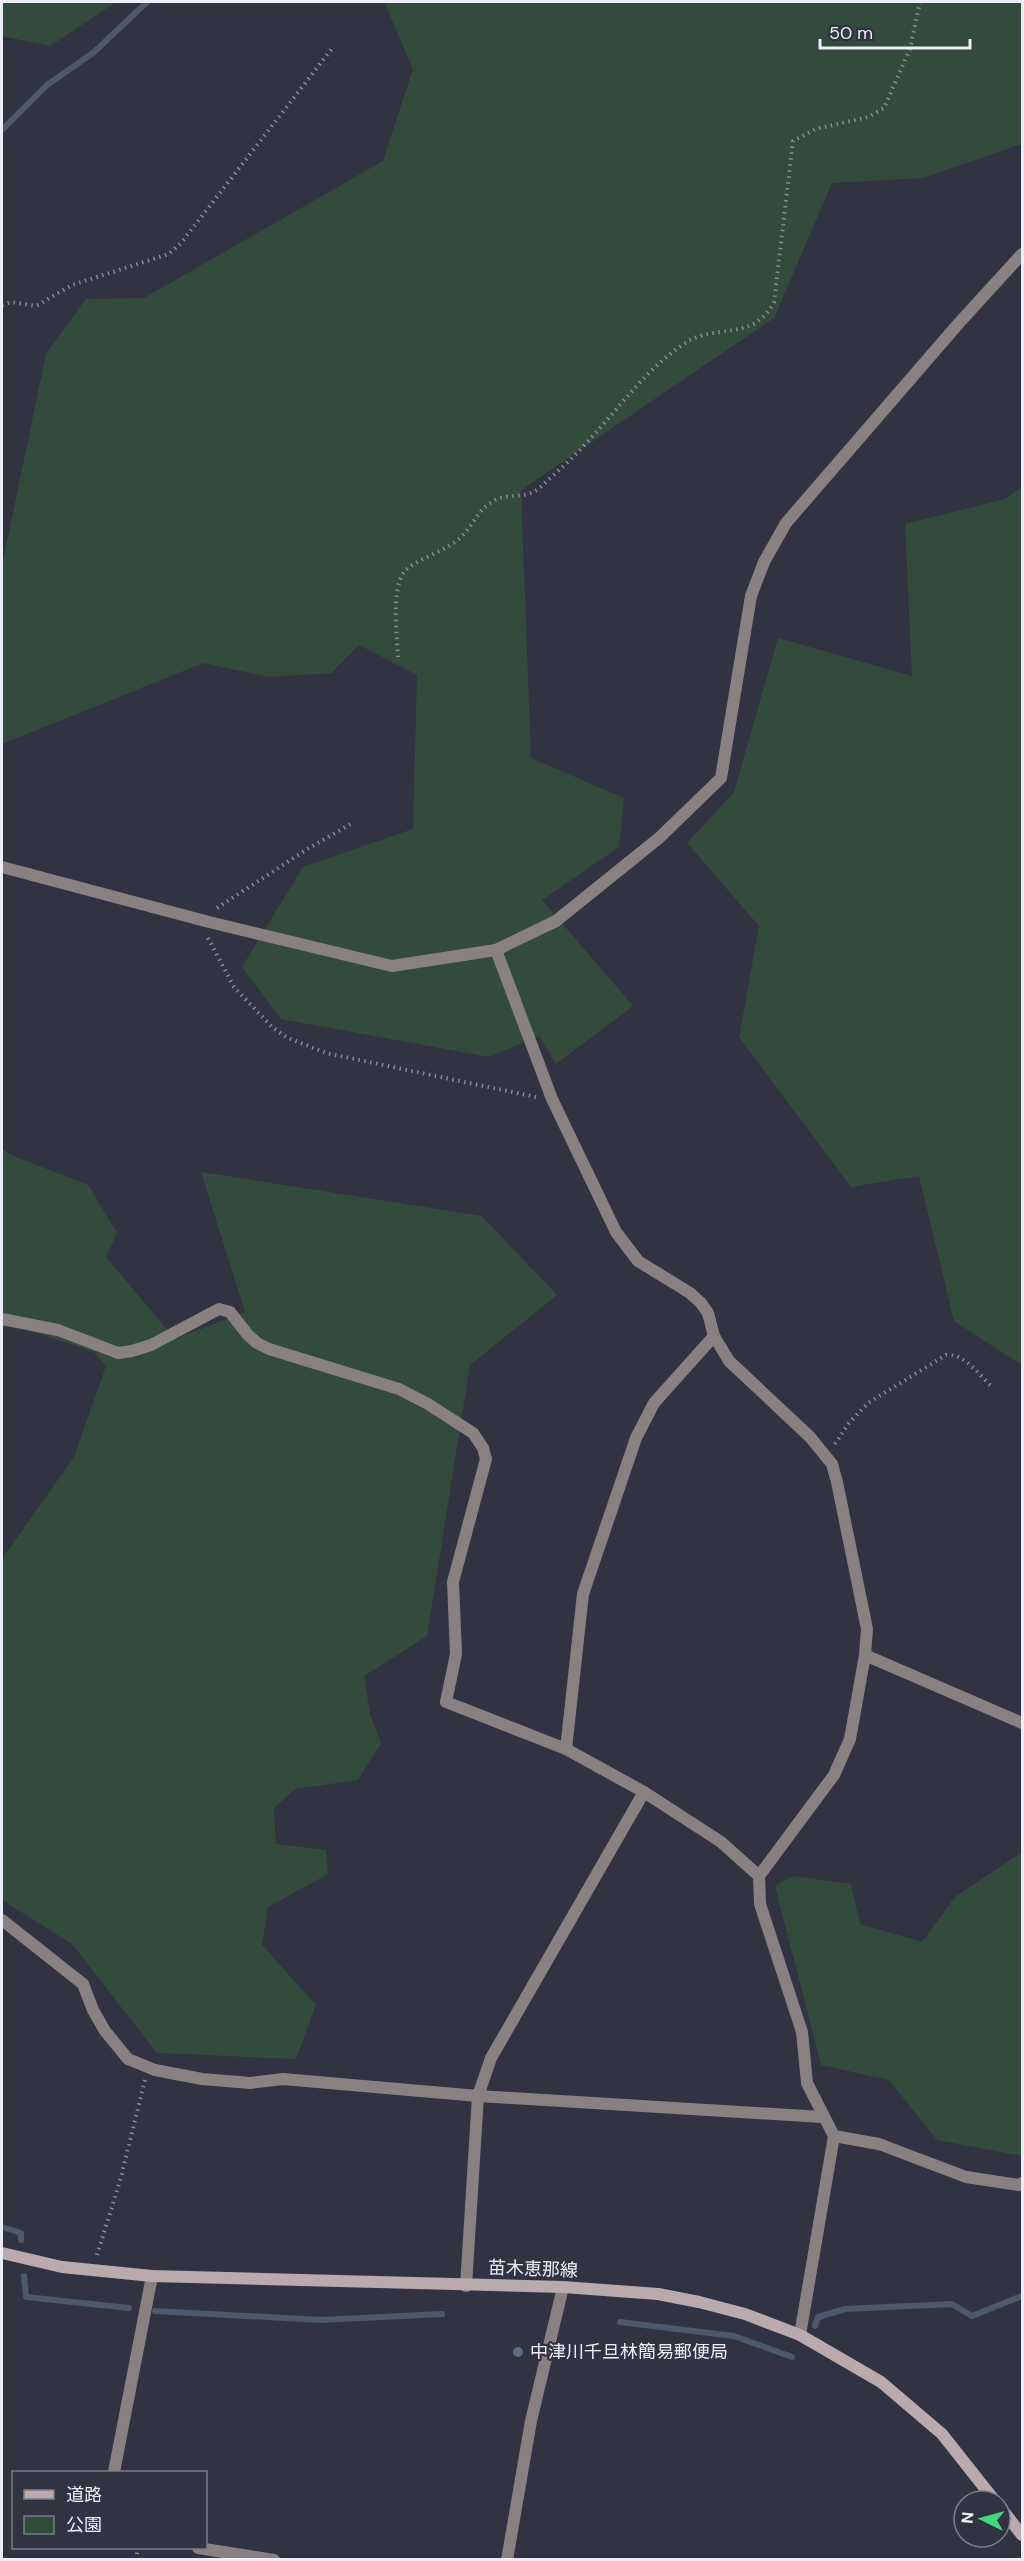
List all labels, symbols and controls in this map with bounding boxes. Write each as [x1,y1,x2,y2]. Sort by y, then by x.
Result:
scale bar [820,12,970,50]
text: 50 m [829,21,873,45]
street label: 苗木恵那線 [488,2255,578,2283]
place label: 中津川千旦林簡易郵便局 [530,2340,728,2364]
marker: 中津川千旦林簡易郵便局 [511,2345,525,2359]
legend [12,2471,207,2549]
text: 道路 [66,2483,102,2507]
north arrow [952,2489,1012,2549]
text: N [957,2511,979,2524]
text: 公園 [66,2513,102,2537]

